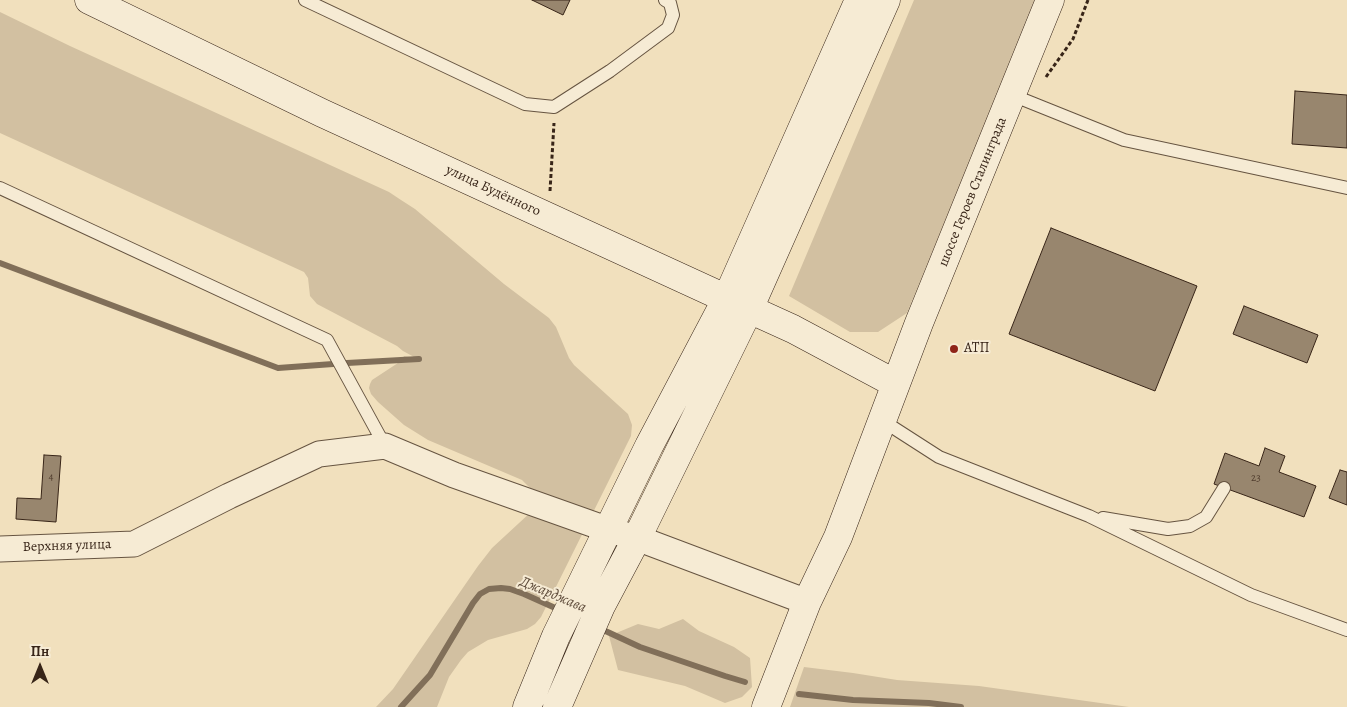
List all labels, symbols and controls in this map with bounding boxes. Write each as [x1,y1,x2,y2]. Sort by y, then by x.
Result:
street label: шоссе Героев Сталинграда [935,115,1011,269]
street label: улица Будённого [443,162,543,220]
place label: АТП [964,341,989,357]
marker: АТП [948,343,960,355]
house number: 4 [49,470,53,484]
house number: 23 [1251,471,1261,485]
street label: Верхняя улица [22,536,112,556]
water label: Джарджава [517,573,589,617]
north arrow [15,642,65,692]
text: Пн [31,642,49,661]

